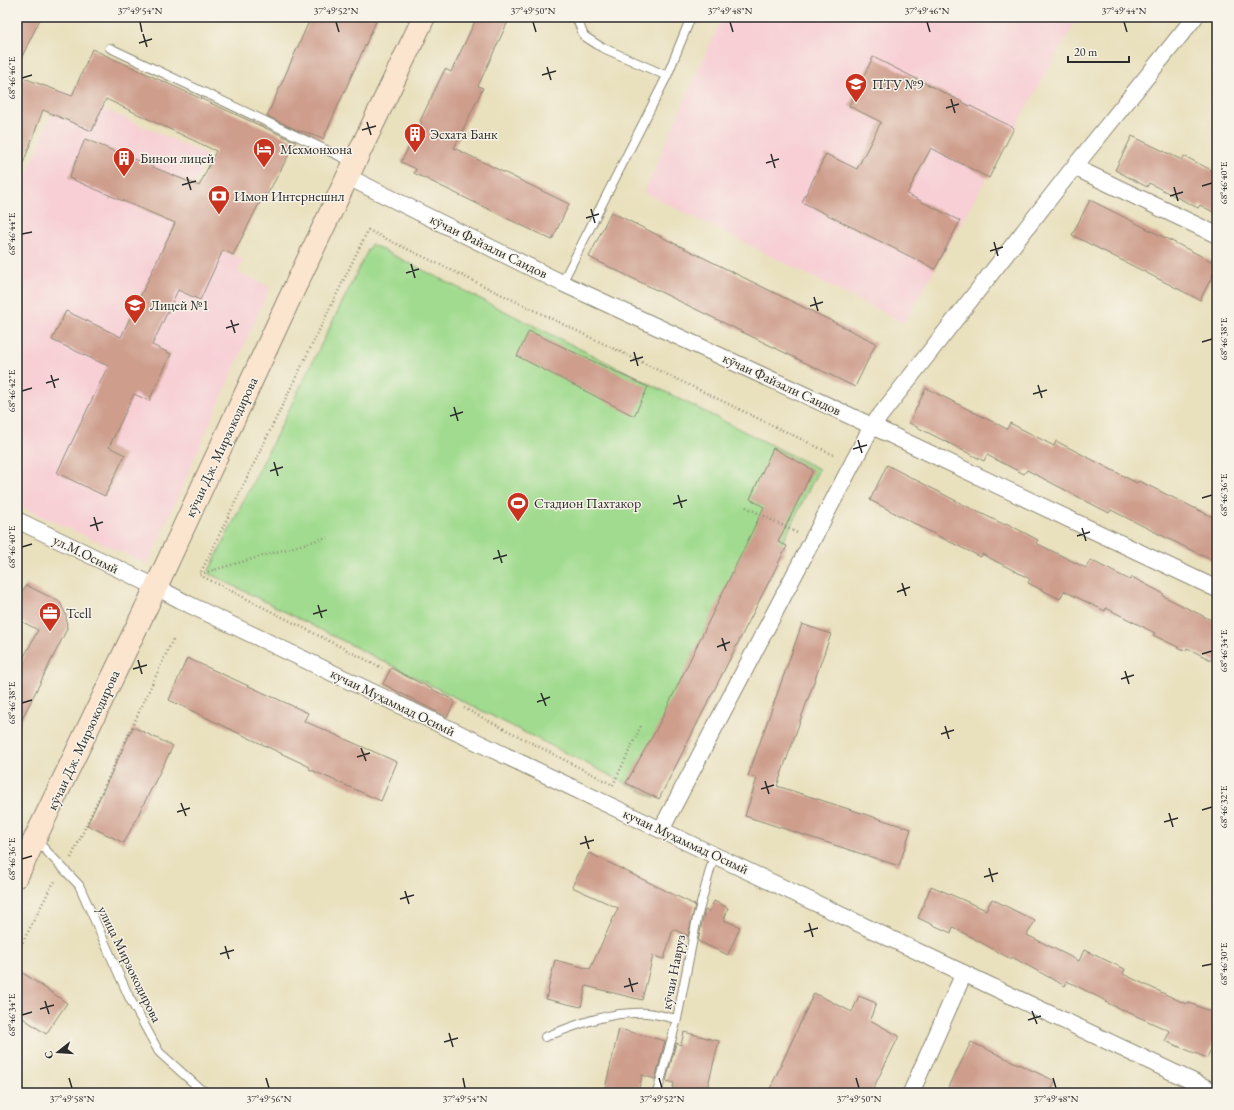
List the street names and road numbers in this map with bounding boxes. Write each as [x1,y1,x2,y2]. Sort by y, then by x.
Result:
street label: кӯчаи Файзали Саидов [427,210,551,282]
street label: кӯчаи Файзали Саидов [720,349,844,419]
street label: кӯчаи Дж. Мирзокодирова [181,374,262,520]
street label: ул.М.Осимй [50,530,122,578]
street label: кучаи Муҳаммад Осимй [328,664,459,740]
street label: кӯчаи Дж. Мирзокодирова [43,667,124,813]
street label: кучаи Муҳаммад Осимй [620,804,752,878]
street label: улица Мирзокодирова [94,903,166,1026]
street label: кӯчаи Навруз [657,933,689,1011]

